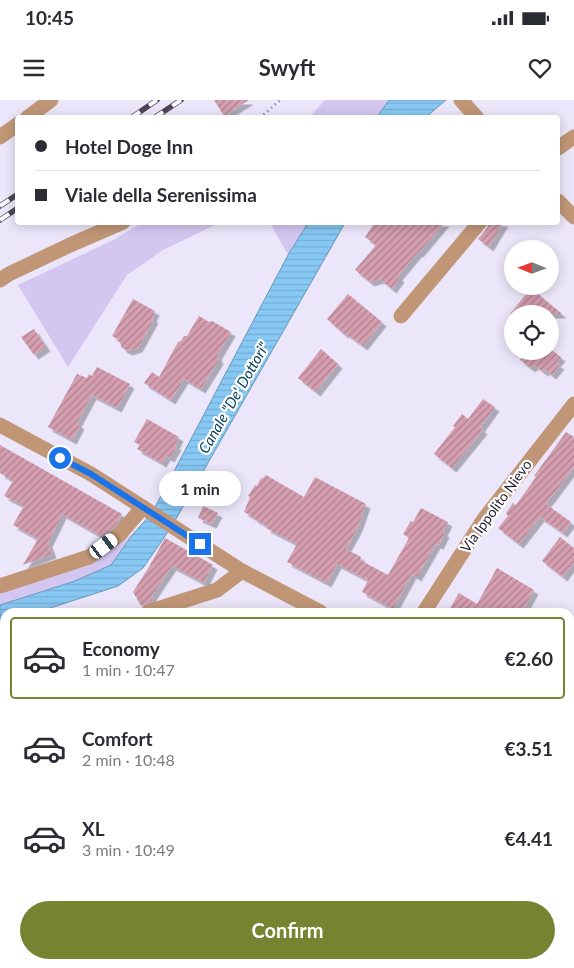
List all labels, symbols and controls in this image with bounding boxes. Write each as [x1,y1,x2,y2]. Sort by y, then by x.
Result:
text: 10:45 [25,6,74,29]
icon: menu [20,54,48,82]
text: Swyft [259,54,315,81]
icon: heart [526,54,554,82]
text: Hotel Doge Inn [65,135,193,158]
text: Viale della Serenissima [65,183,257,206]
north arrow [504,240,559,295]
map controls [504,240,559,360]
button: locate [504,305,559,360]
water label: Canale "De' Dottori" [194,338,273,456]
route start [49,447,71,469]
street label: Via Ippolito Nievo [456,456,535,555]
callout: 1 min [159,472,241,506]
text: 1 min [180,479,220,498]
car [87,531,120,561]
route end [189,533,211,555]
icon: car [22,636,67,681]
text: Economy [82,637,160,660]
text: €2.60 [504,647,553,670]
text: 1 min · 10:47 [82,660,175,679]
icon: car [22,726,67,771]
text: Comfort [82,727,153,750]
text: €3.51 [504,737,553,760]
text: 2 min · 10:48 [82,750,175,769]
icon: car [22,816,67,861]
text: XL [82,817,105,840]
text: €4.41 [504,827,553,850]
text: 3 min · 10:49 [82,840,175,859]
button: Confirm [20,901,555,959]

